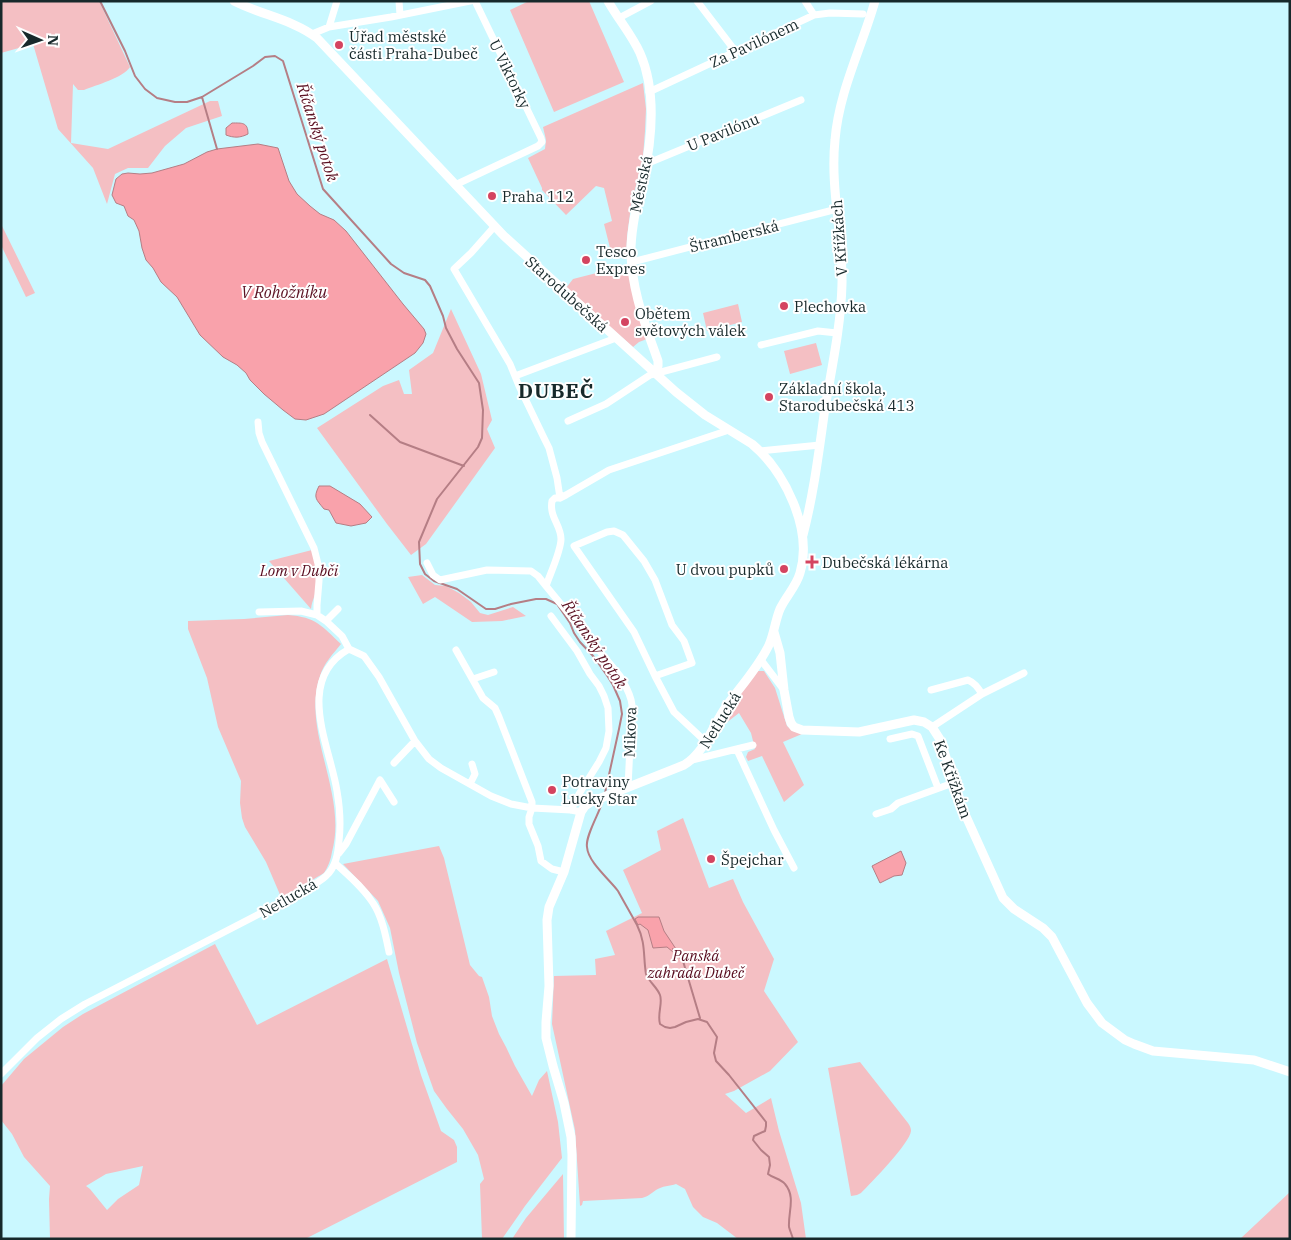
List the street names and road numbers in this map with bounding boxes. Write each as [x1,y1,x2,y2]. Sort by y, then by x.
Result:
street label: Za Pavilónem [706,14,802,72]
street label: U Viktorky [485,36,535,112]
street label: U Pavilónu [684,109,762,155]
street label: Městská [626,154,656,214]
street label: V Křížkách [827,199,851,277]
street label: Štramberská [687,216,781,256]
street label: Starodubečská [522,252,612,336]
street label: Netlucká [695,688,745,752]
street label: Mikova [620,706,640,758]
street label: Ke Křížkám [930,737,976,821]
street label: Netlucká [256,874,320,922]

